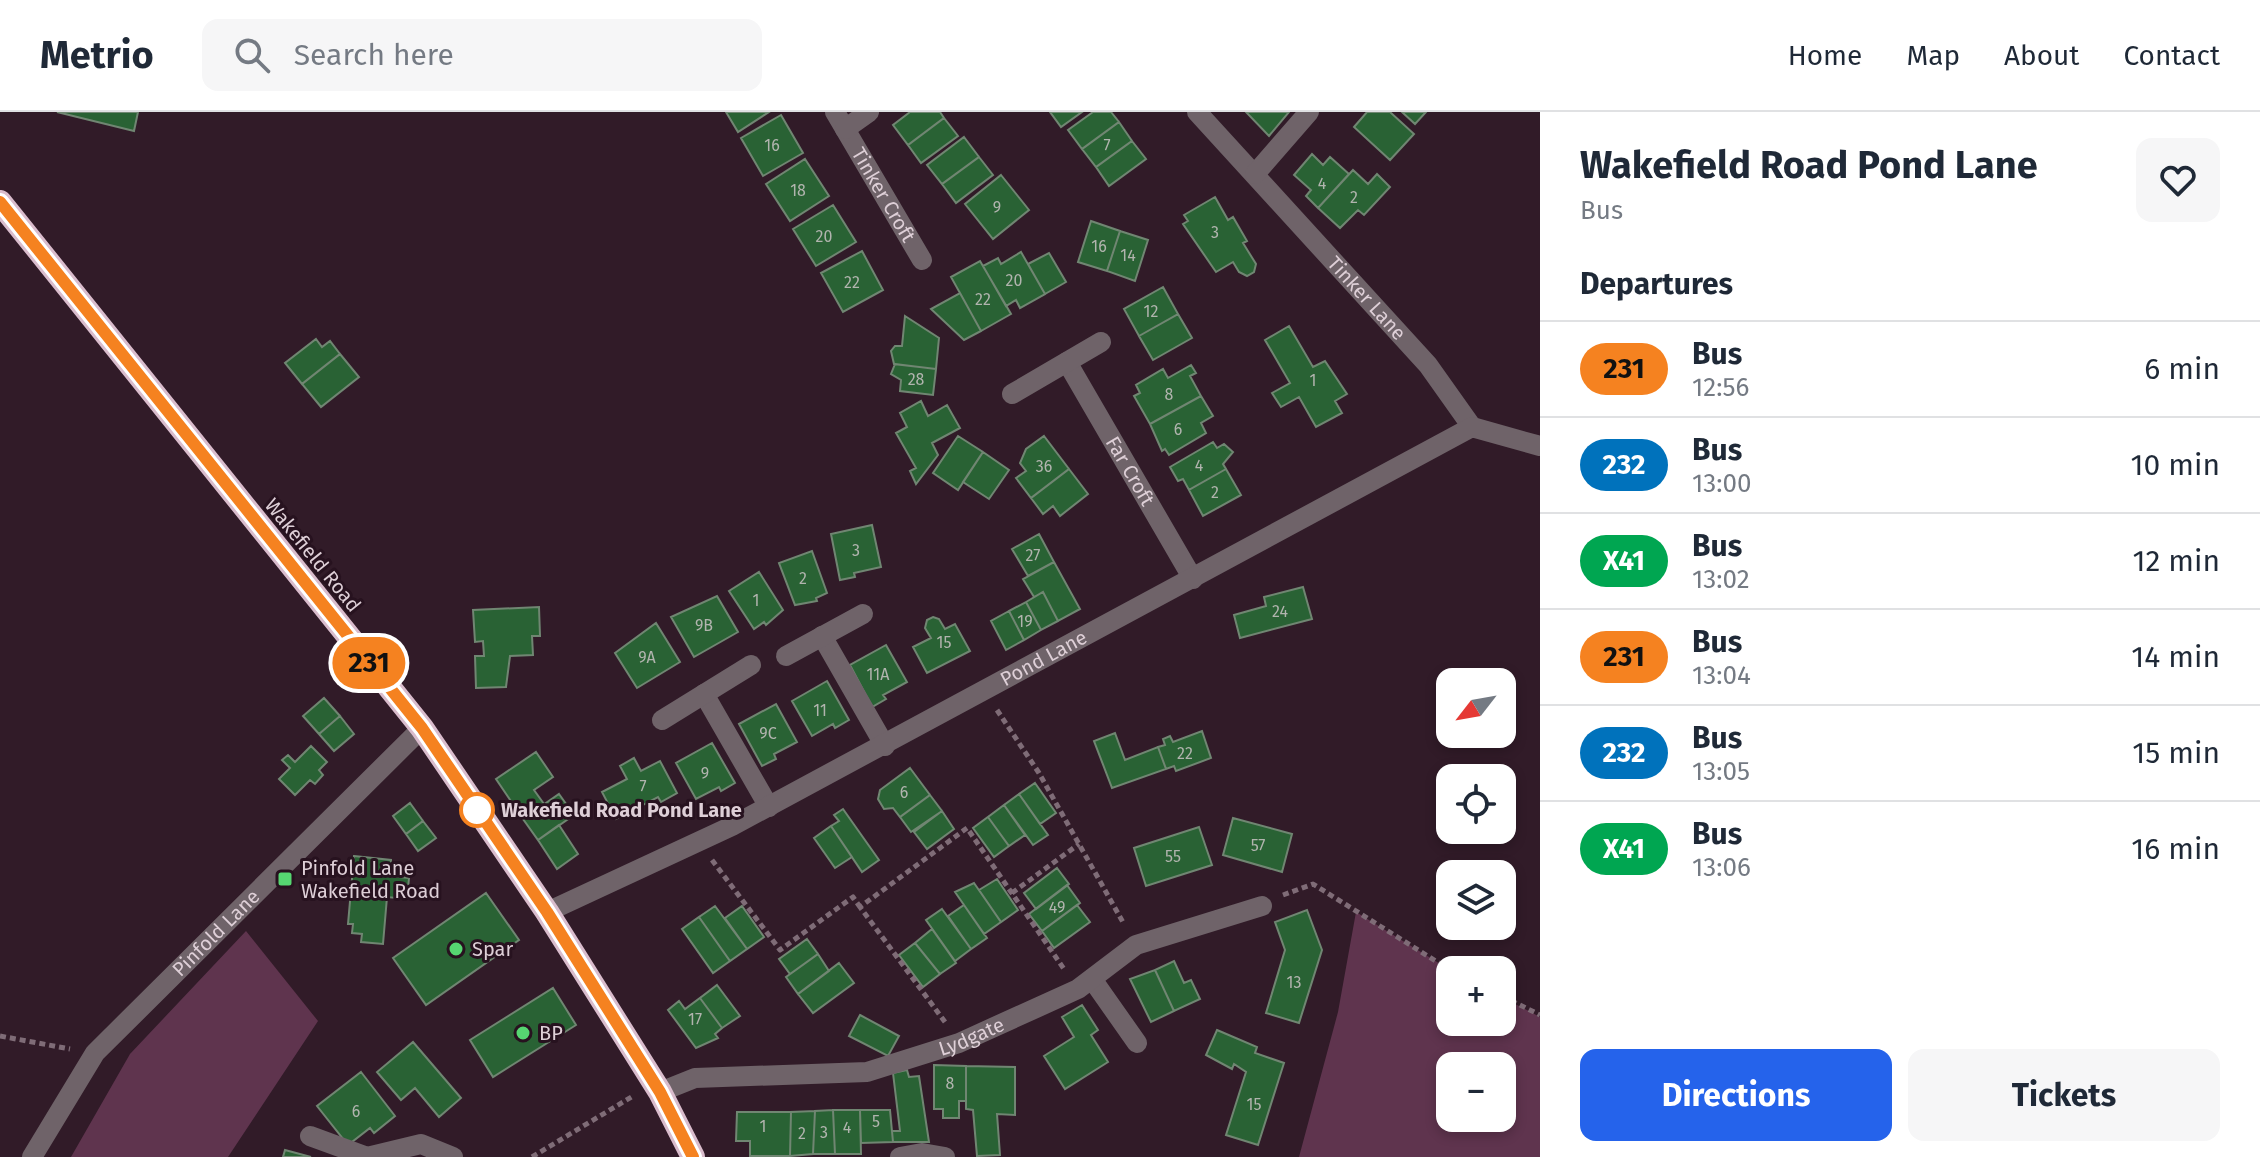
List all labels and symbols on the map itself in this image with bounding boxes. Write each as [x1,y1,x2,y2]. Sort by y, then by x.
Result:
house number: 16 [764,136,780,155]
house number: 7 [1103,136,1111,155]
street label: Tinker Croft [847,143,921,247]
house number: 4 [1318,174,1327,193]
house number: 18 [790,181,806,200]
house number: 2 [1350,188,1358,207]
house number: 9 [993,198,1001,217]
house number: 3 [1211,223,1219,242]
house number: 20 [816,227,832,246]
house number: 16 [1091,237,1107,256]
house number: 14 [1120,246,1136,265]
street label: Tinker Lane [1323,251,1411,345]
house number: 20 [1006,271,1022,290]
house number: 22 [844,273,860,292]
house number: 22 [975,290,991,309]
house number: 12 [1144,302,1158,321]
house number: 28 [908,370,925,389]
house number: 1 [1310,371,1316,390]
house number: 8 [1165,385,1174,404]
house number: 6 [1174,420,1182,439]
street label: Far Croft [1101,432,1160,511]
house number: 4 [1195,456,1204,475]
house number: 36 [1036,457,1052,476]
house number: 2 [1211,483,1219,502]
street label: Wakefield Road [260,493,366,617]
house number: 3 [852,541,860,560]
house number: 27 [1026,546,1040,565]
house number: 2 [799,569,807,588]
house number: 1 [753,591,759,610]
house number: 24 [1272,602,1288,621]
house number: 19 [1017,612,1033,631]
house number: 9B [695,616,713,635]
street label: Pond Lane [996,625,1091,691]
house number: 15 [937,633,951,652]
line badge: 231 [323,637,415,689]
house number: 9A [638,648,657,667]
house number: 11A [867,665,890,684]
north arrow [1436,668,1516,748]
house number: 11 [813,701,827,720]
house number: 9C [759,724,777,743]
house number: 22 [1177,744,1193,763]
house number: 9 [701,764,709,783]
house number: 7 [639,777,647,796]
house number: 6 [900,783,908,802]
marker: Wakefield Road Pond Lane [460,793,494,827]
place label: Wakefield Road Pond Lane [501,798,742,822]
house number: 57 [1251,836,1265,855]
house number: 55 [1165,847,1181,866]
place label: Pinfold Lane Wakefield Road [301,856,440,903]
marker: Pinfold Lane Wakefield Road [276,870,294,888]
street label: Pinfold Lane [167,884,265,981]
house number: 49 [1049,898,1065,917]
place label: Spar [472,937,513,961]
marker: Spar [447,940,465,958]
house number: 13 [1287,973,1301,992]
house number: 17 [688,1010,702,1029]
street label: Lydgate [936,1012,1008,1061]
place label: BP [539,1021,563,1045]
marker: BP [514,1024,532,1042]
house number: 8 [946,1074,955,1093]
house number: 15 [1247,1095,1261,1114]
house number: 6 [352,1102,360,1121]
house number: 5 [872,1112,880,1131]
house number: 1 [760,1117,766,1136]
house number: 4 [843,1118,852,1137]
house number: 3 [820,1123,828,1142]
house number: 2 [798,1124,806,1143]

